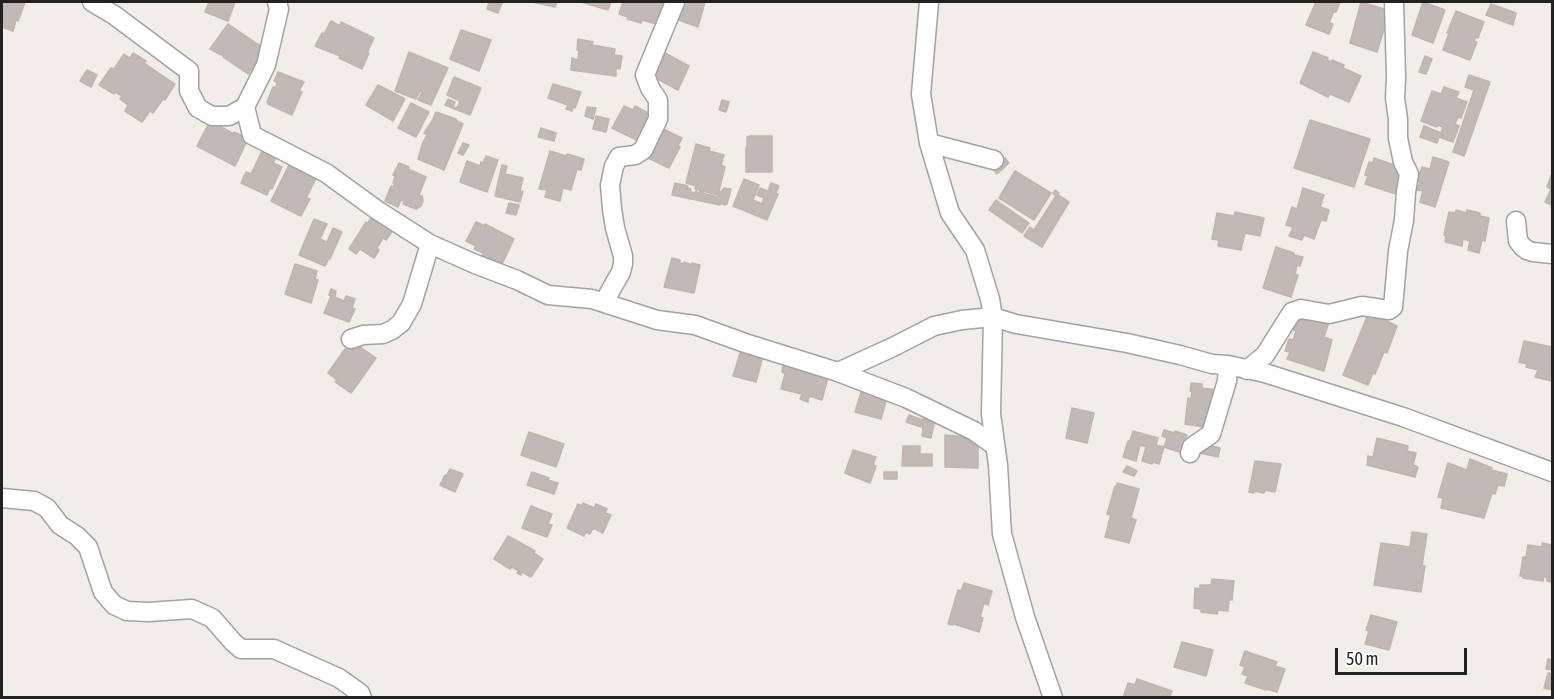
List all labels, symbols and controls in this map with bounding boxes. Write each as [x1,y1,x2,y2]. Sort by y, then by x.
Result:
scale bar [1338,636,1470,674]
text: 50 m [1346,648,1378,669]

